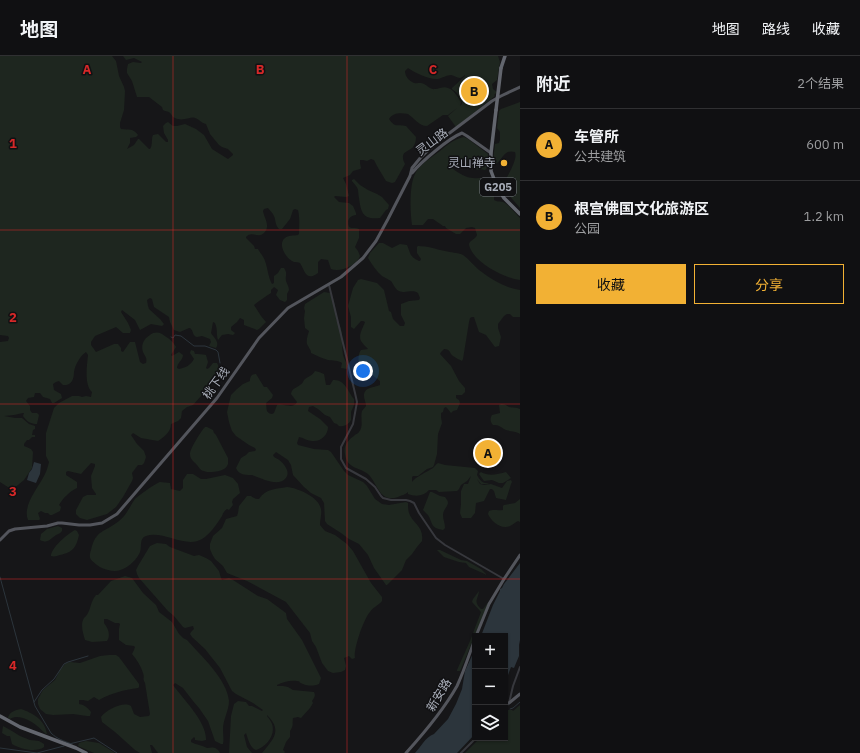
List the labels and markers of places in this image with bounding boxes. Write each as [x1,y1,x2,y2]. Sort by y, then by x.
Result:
pin: B [461,76,487,106]
place label: 灵山禅寺 [448,155,496,170]
marker: 灵山禅寺 [499,158,509,168]
pin: A [475,438,501,468]

